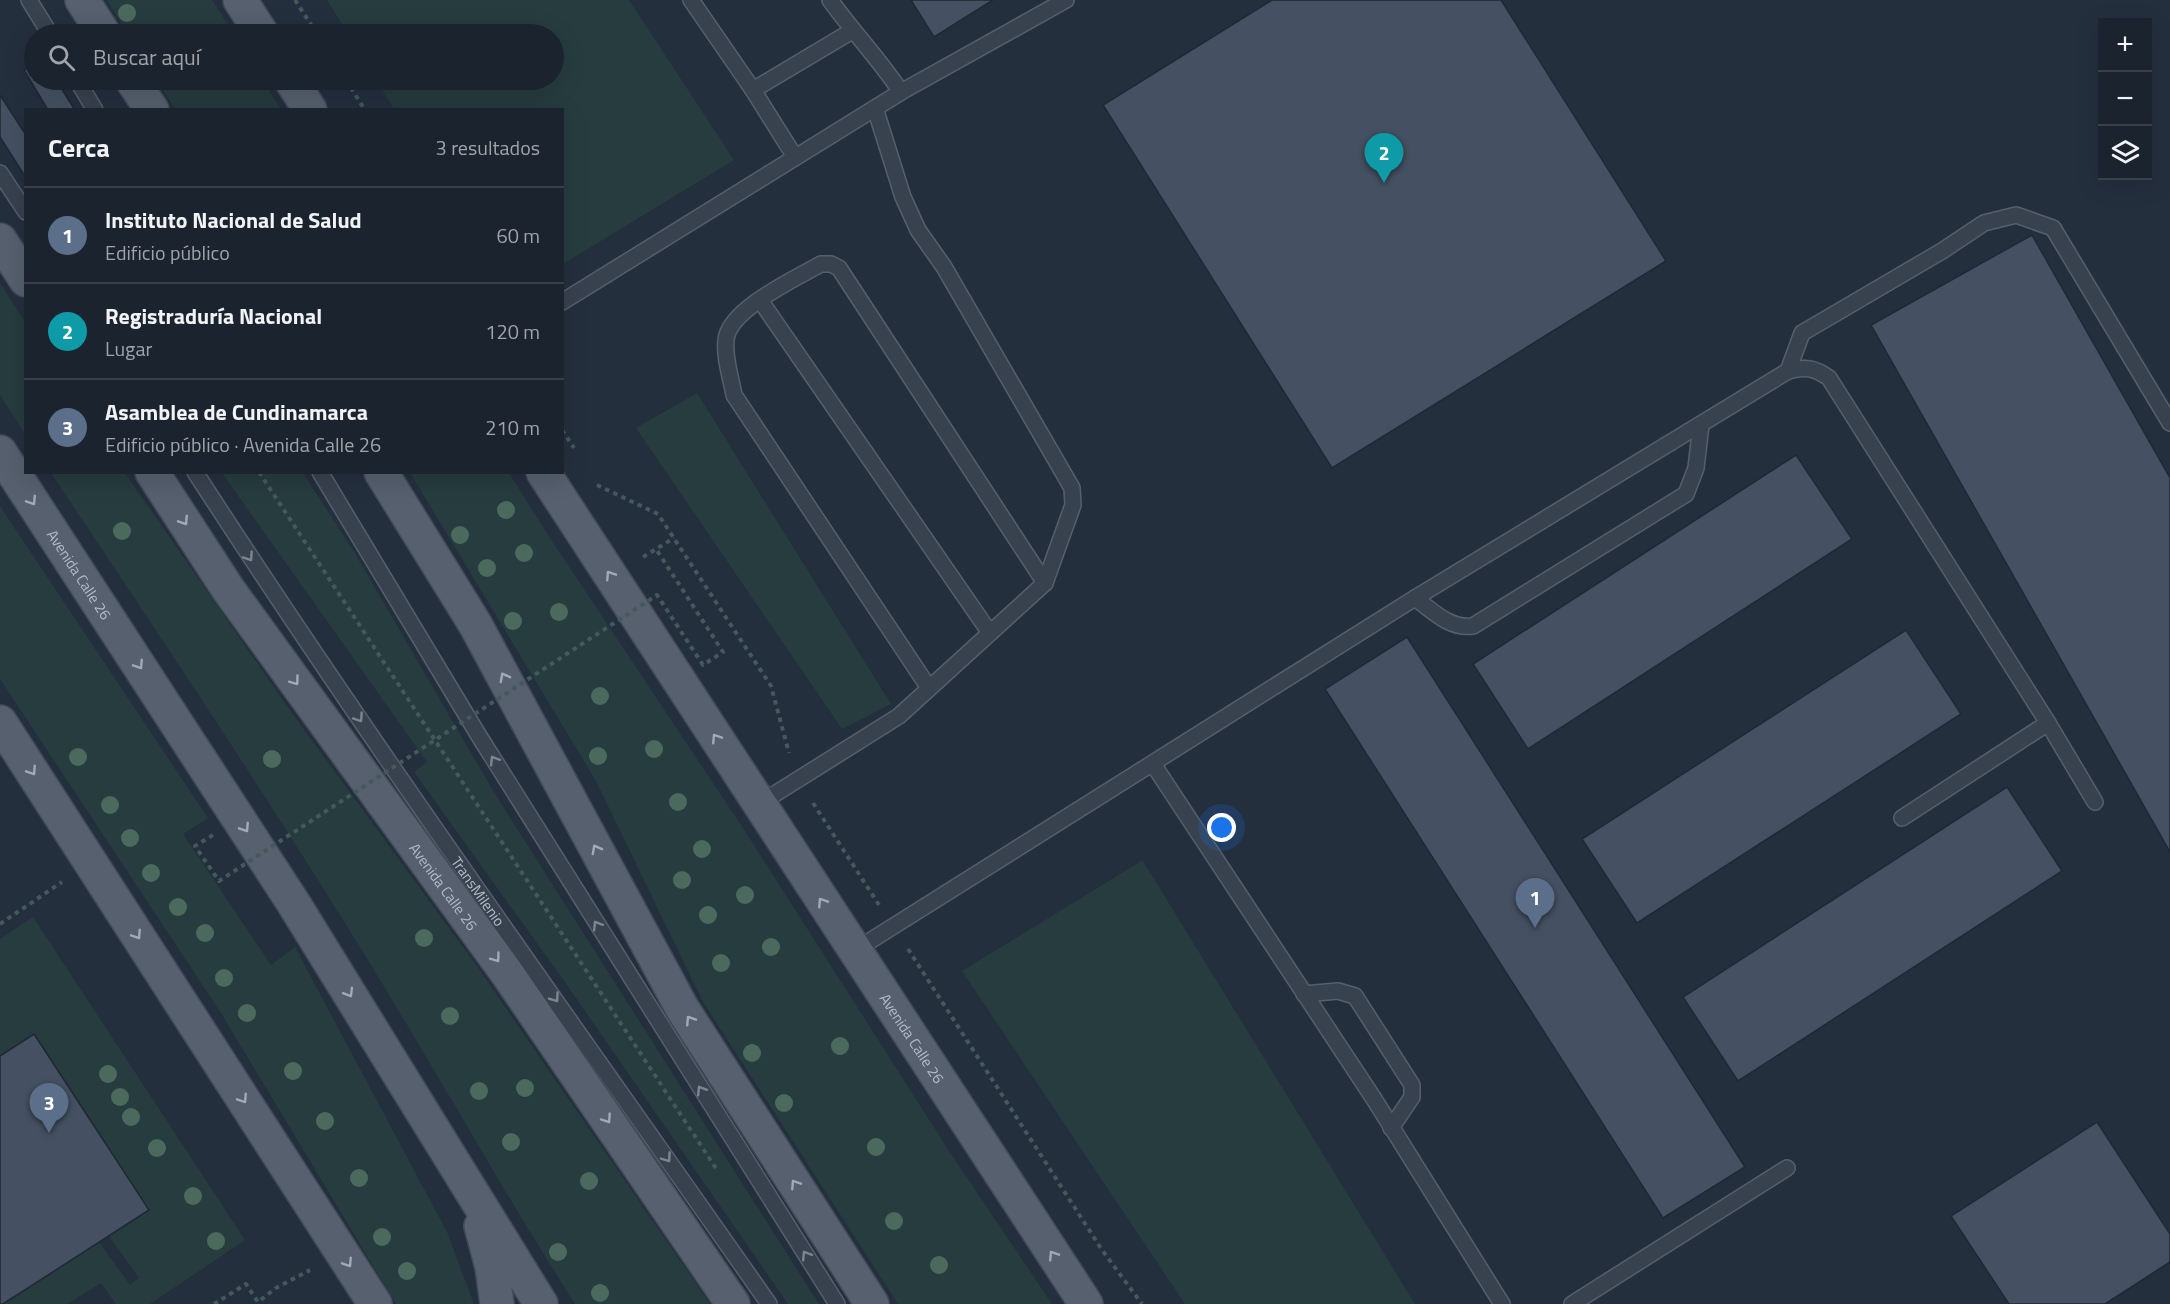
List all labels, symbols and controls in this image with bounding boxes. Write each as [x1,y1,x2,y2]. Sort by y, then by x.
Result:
map controls [2098,18,2152,180]
button: + [2098,18,2152,72]
search box [24,24,564,90]
text: Buscar aquí [93,40,201,74]
icon: search [45,41,78,74]
button: − [2098,72,2152,126]
button: layers [2098,126,2152,180]
text: Cerca [48,128,110,167]
text: 3 resultados [436,132,540,163]
pin: 2 [1364,134,1404,183]
text: Instituto Nacional de Salud [105,203,362,237]
text: 1 [62,220,73,251]
text: 60 m [496,220,540,251]
text: Edificio público [105,237,230,268]
text: Registraduría Nacional [105,299,322,333]
text: 2 [62,316,73,347]
text: 120 m [485,316,540,347]
text: Lugar [105,333,152,364]
text: Asamblea de Cundinamarca [105,395,368,429]
text: 3 [62,412,73,443]
text: 210 m [485,412,540,443]
text: Edificio público · Avenida Calle 26 [105,429,381,460]
one-way arrow [25,495,36,506]
one-way arrow [177,515,188,526]
street label: Avenida Calle 26 [42,525,118,624]
one-way arrow [242,550,253,561]
one-way arrow [606,571,617,582]
one-way arrow [131,659,143,669]
one-way arrow [500,673,511,683]
one-way arrow [288,675,299,686]
one-way arrow [352,712,363,723]
one-way arrow [713,734,724,745]
one-way arrow [490,756,501,767]
one-way arrow [24,765,36,775]
your location [1207,813,1236,842]
one-way arrow [238,821,249,832]
street label: Avenida Calle 26 [404,838,484,935]
one-way arrow [592,844,603,855]
street label: TransMilenio [446,851,511,931]
pin: 1 [1516,878,1555,928]
one-way arrow [818,898,830,908]
one-way arrow [593,921,605,931]
one-way arrow [130,928,141,939]
one-way arrow [489,952,500,963]
one-way arrow [341,987,353,997]
street label: Avenida Calle 26 [874,988,950,1088]
one-way arrow [548,992,559,1003]
one-way arrow [685,1016,697,1026]
pin: 3 [29,1084,68,1133]
one-way arrow [697,1086,709,1096]
one-way arrow [235,1093,247,1103]
one-way arrow [599,1113,611,1123]
one-way arrow [660,1151,671,1162]
one-way arrow [791,1180,802,1191]
one-way arrow [802,1250,813,1261]
one-way arrow [1049,1251,1061,1261]
one-way arrow [341,1257,353,1267]

